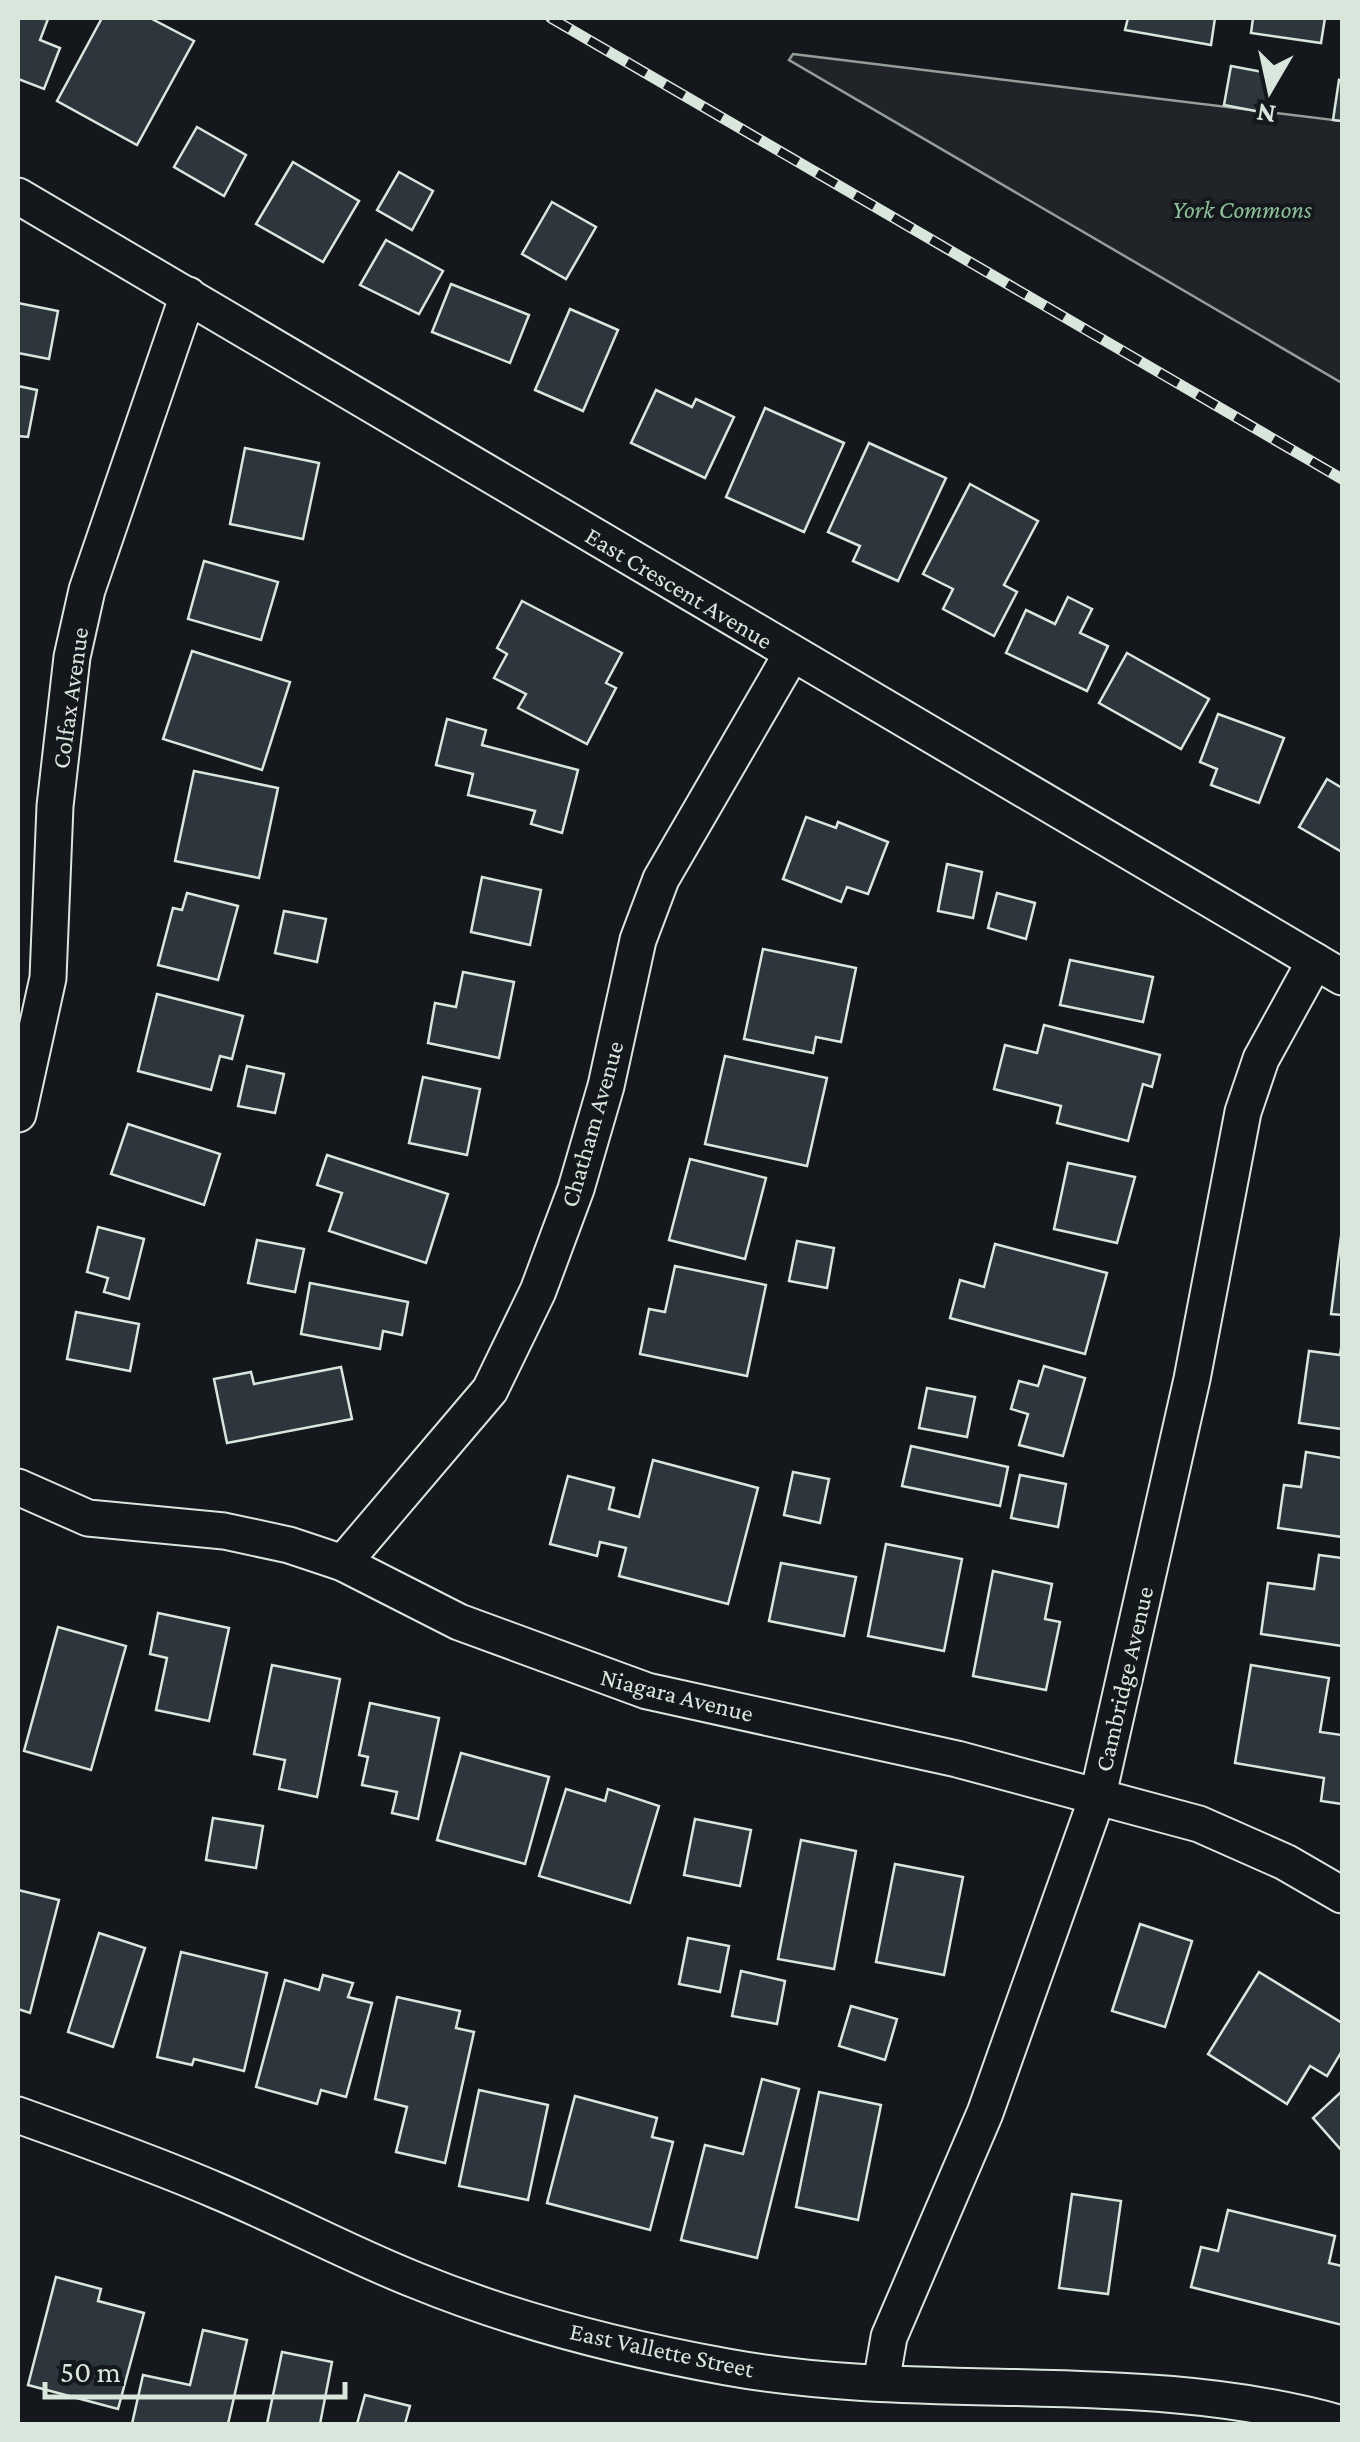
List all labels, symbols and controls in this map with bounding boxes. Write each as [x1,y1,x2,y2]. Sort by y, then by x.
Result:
north arrow [1220,40,1320,140]
text: N [1254,97,1278,131]
park label: York Commons [1172,196,1312,223]
street label: East Crescent Avenue [581,522,777,654]
street label: Colfax Avenue [47,625,93,771]
street label: Chatham Avenue [555,1038,629,1210]
street label: Cambridge Avenue [1090,1584,1159,1774]
street label: Niagara Avenue [598,1663,756,1728]
street label: East Vallette Street [568,2317,757,2383]
scale bar [45,2337,345,2399]
text: 50 m [60,2355,121,2388]

